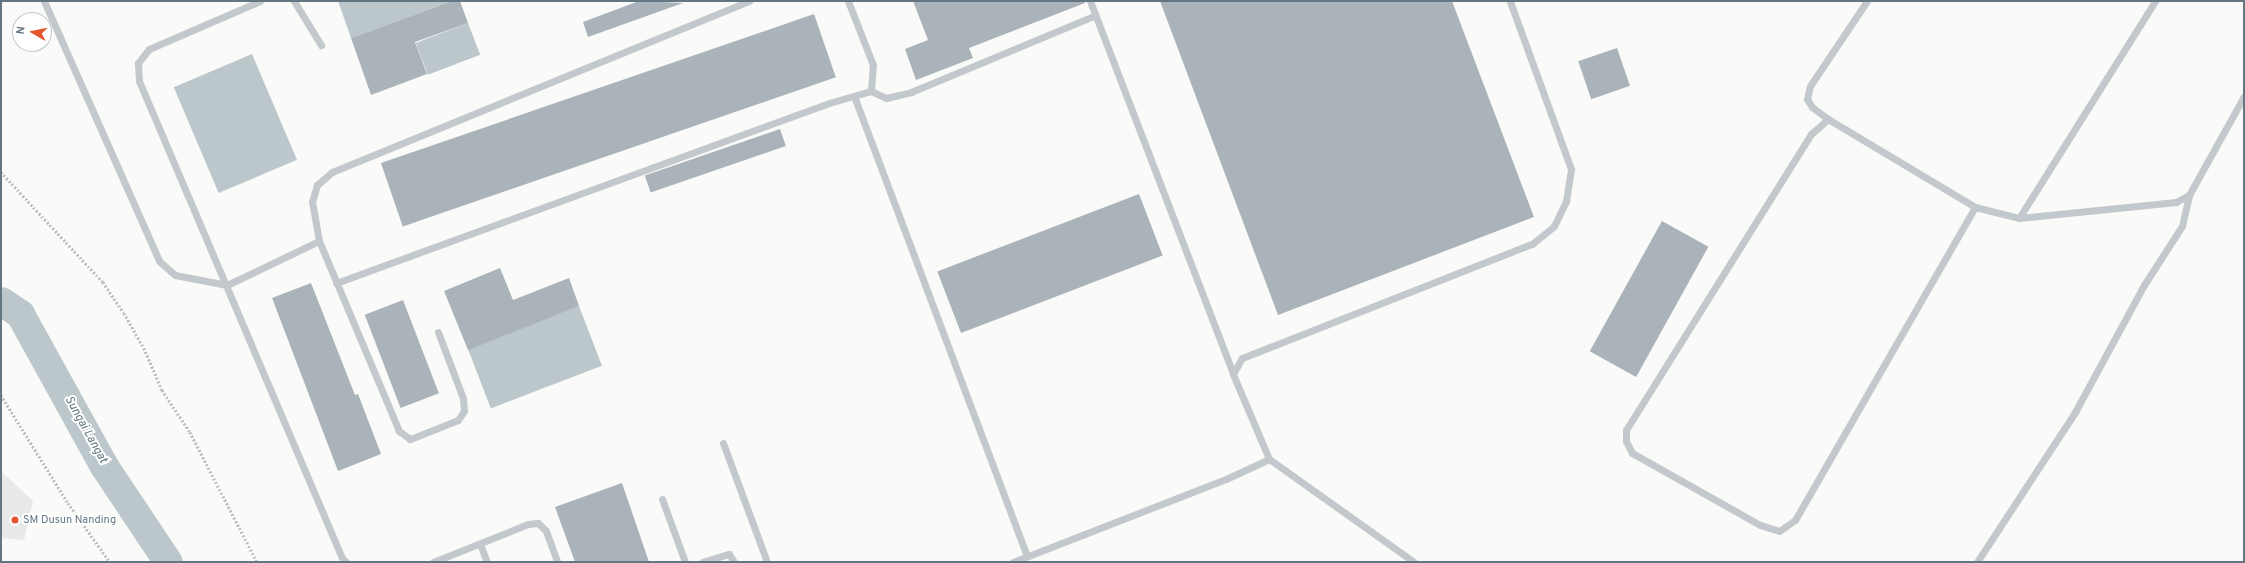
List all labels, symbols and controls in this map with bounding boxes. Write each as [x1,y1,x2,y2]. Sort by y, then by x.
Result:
north arrow [12,12,52,52]
text: N [14,25,29,35]
water label: Sungai Langat [61,394,109,466]
place label: SM Dusun Nanding [23,513,116,527]
marker: SM Dusun Nanding [10,515,20,525]

